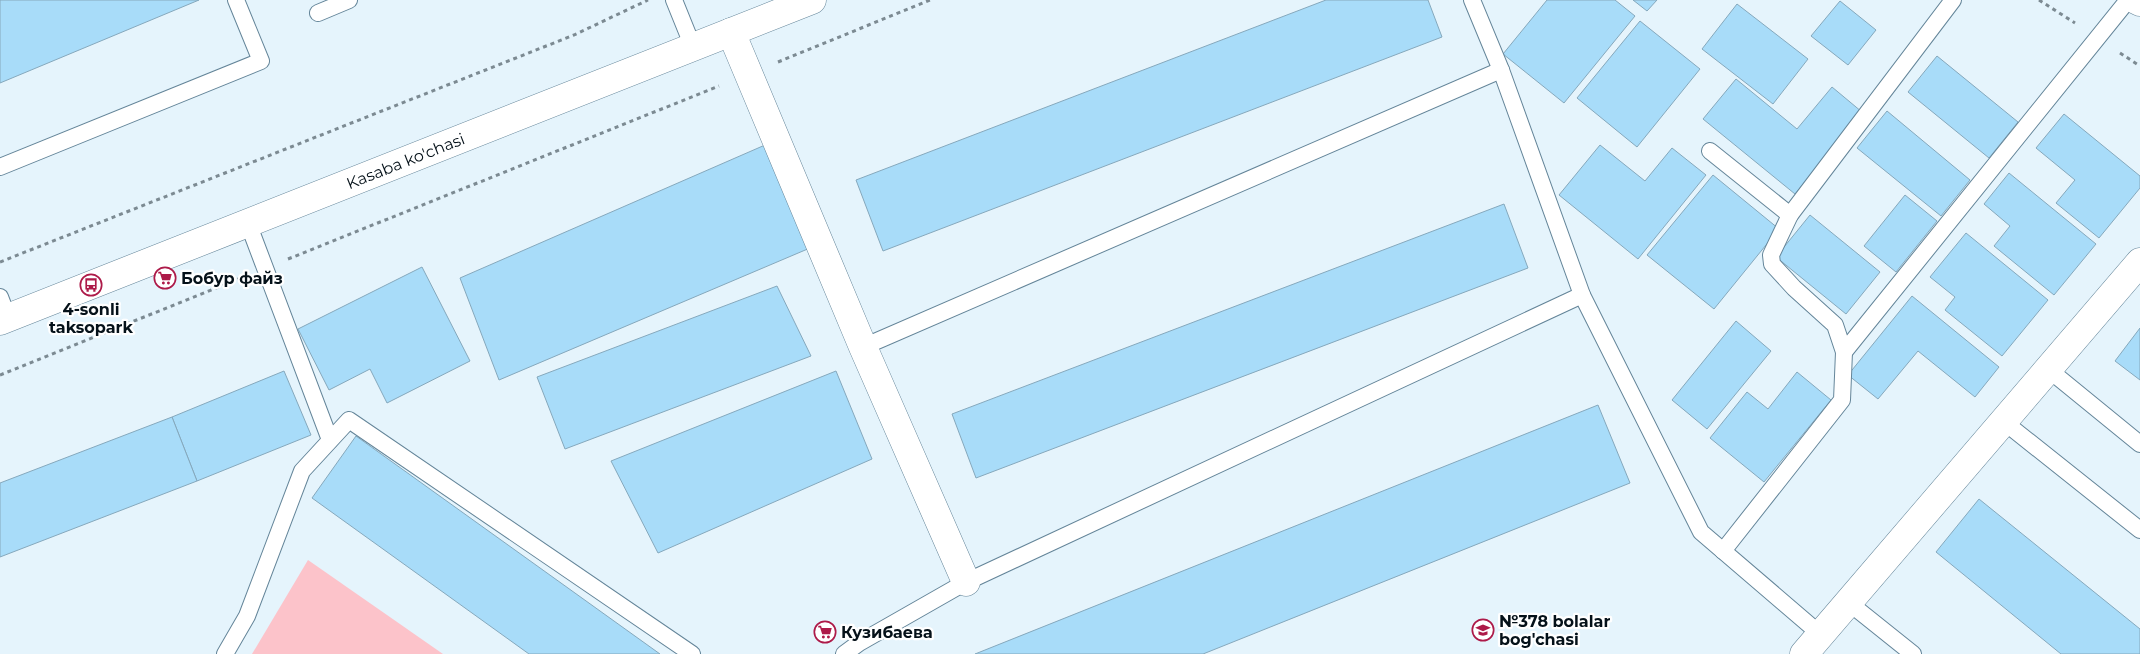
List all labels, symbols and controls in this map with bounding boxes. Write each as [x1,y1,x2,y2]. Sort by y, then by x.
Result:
street label: Kasaba ko'chasi [344,129,468,193]
supermarket icon: Бобур файз [153,266,177,290]
place label: Бобур файз [181,269,283,288]
bus stop icon: 4-sonli taksopark [79,273,103,297]
place label: 4-sonli taksopark [49,300,133,337]
place label: №378 bolalar bog'chasi [1499,612,1610,649]
school or university icon: №378 bolalar bog'chasi [1471,618,1495,642]
supermarket icon: Кузибаева [813,620,837,644]
place label: Кузибаева [841,623,933,642]

